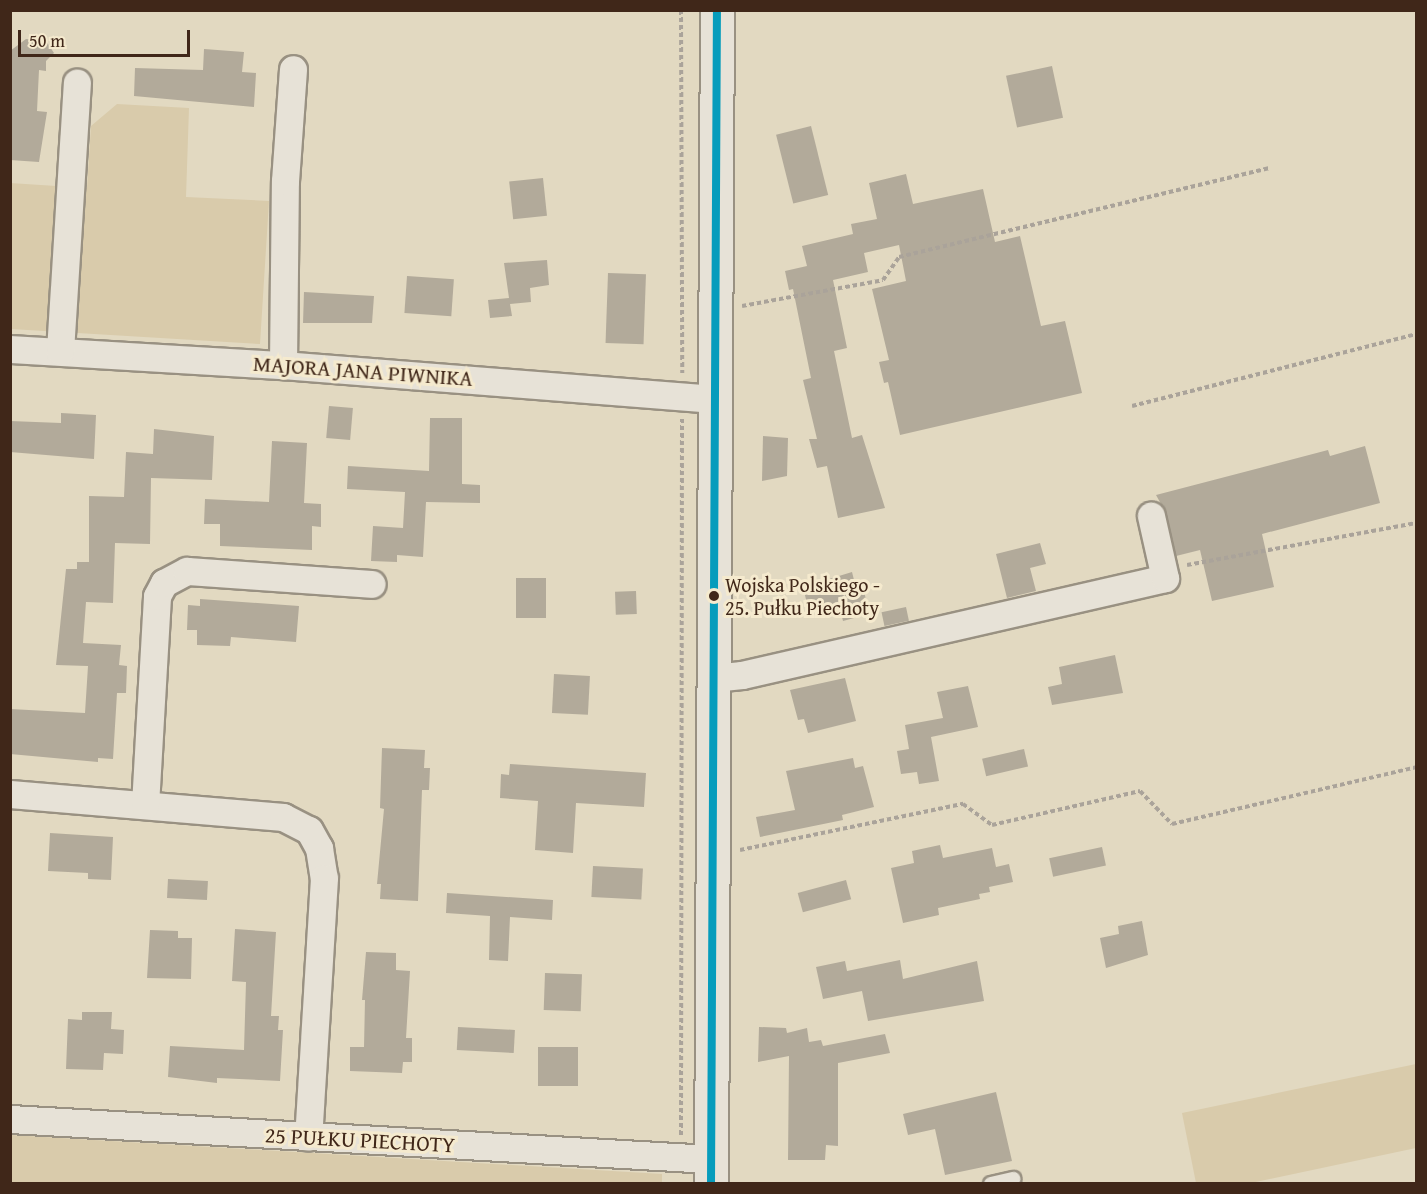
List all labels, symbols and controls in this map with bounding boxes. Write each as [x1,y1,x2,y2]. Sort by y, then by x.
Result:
scale bar [21,18,194,56]
text: 50 m [29,27,65,54]
street label: MAJORA JANA PIWNIKA [252,350,474,392]
place label: Wojska Polskiego - 25. Pułku Piechoty [725,572,880,619]
marker: Wojska Polskiego - 25. Pułku Piechoty [708,590,720,602]
street label: 25 PUŁKU PIECHOTY [264,1122,456,1158]

